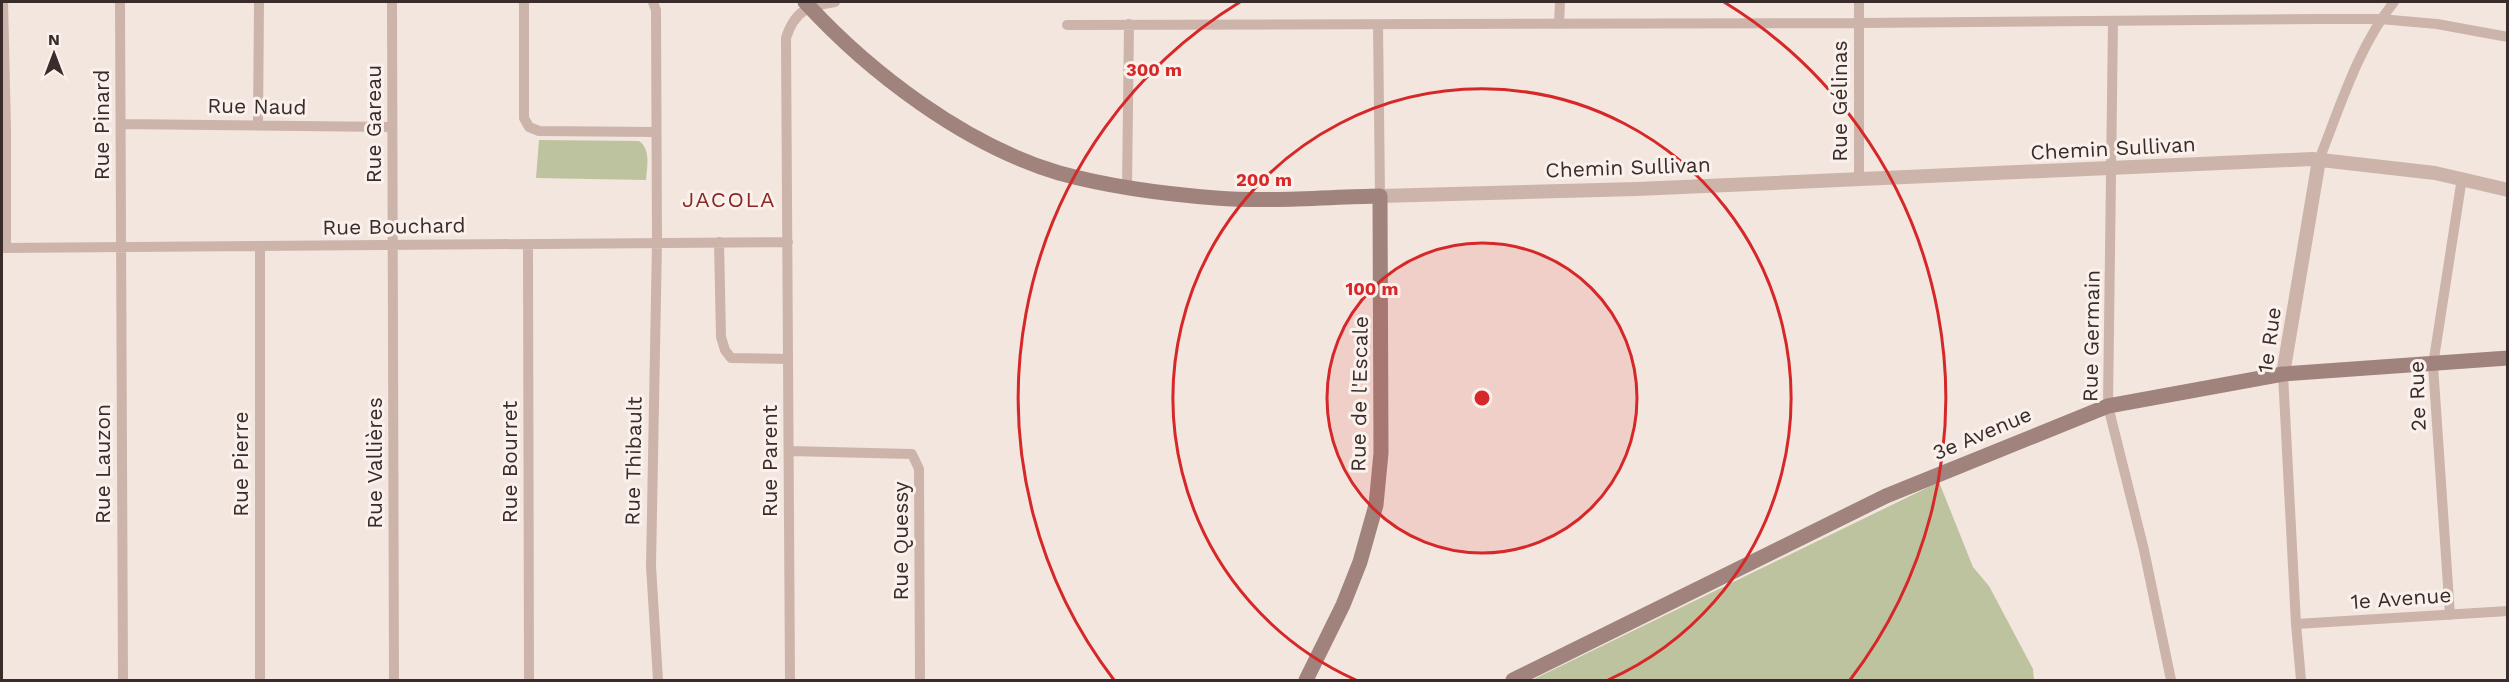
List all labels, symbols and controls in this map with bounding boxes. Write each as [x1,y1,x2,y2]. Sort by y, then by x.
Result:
north arrow [24,24,84,84]
text: N [48,30,60,49]
street label: Rue Gélinas [1827,40,1852,162]
text: 300 m [1126,59,1182,80]
street label: Rue Gareau [361,65,386,183]
street label: Rue Pinard [89,70,114,180]
street label: Rue Naud [207,93,307,119]
street label: Chemin Sullivan [2030,131,2196,165]
street label: Chemin Sullivan [1545,152,1711,182]
text: 200 m [1236,169,1292,190]
district label: JACOLA [682,187,776,212]
street label: Rue Bouchard [322,212,466,240]
street label: Rue Germain [2077,270,2105,402]
text: 100 m [1345,278,1399,299]
street label: 1e Rue [2252,305,2286,375]
street label: Rue de l'Escale [1345,316,1373,472]
street label: 2e Rue [2403,360,2431,432]
centre of rings [1472,388,1492,408]
street label: Rue Thibault [619,396,647,526]
street label: Rue Vallières [362,397,387,529]
street label: Rue Bourret [497,400,522,523]
street label: 3e Avenue [1929,401,2035,465]
street label: Rue Lauzon [90,404,115,524]
street label: Rue Parent [757,404,782,517]
street label: Rue Pierre [228,411,253,517]
street label: Rue Quessy [888,481,913,601]
street label: 1e Avenue [2350,582,2452,614]

